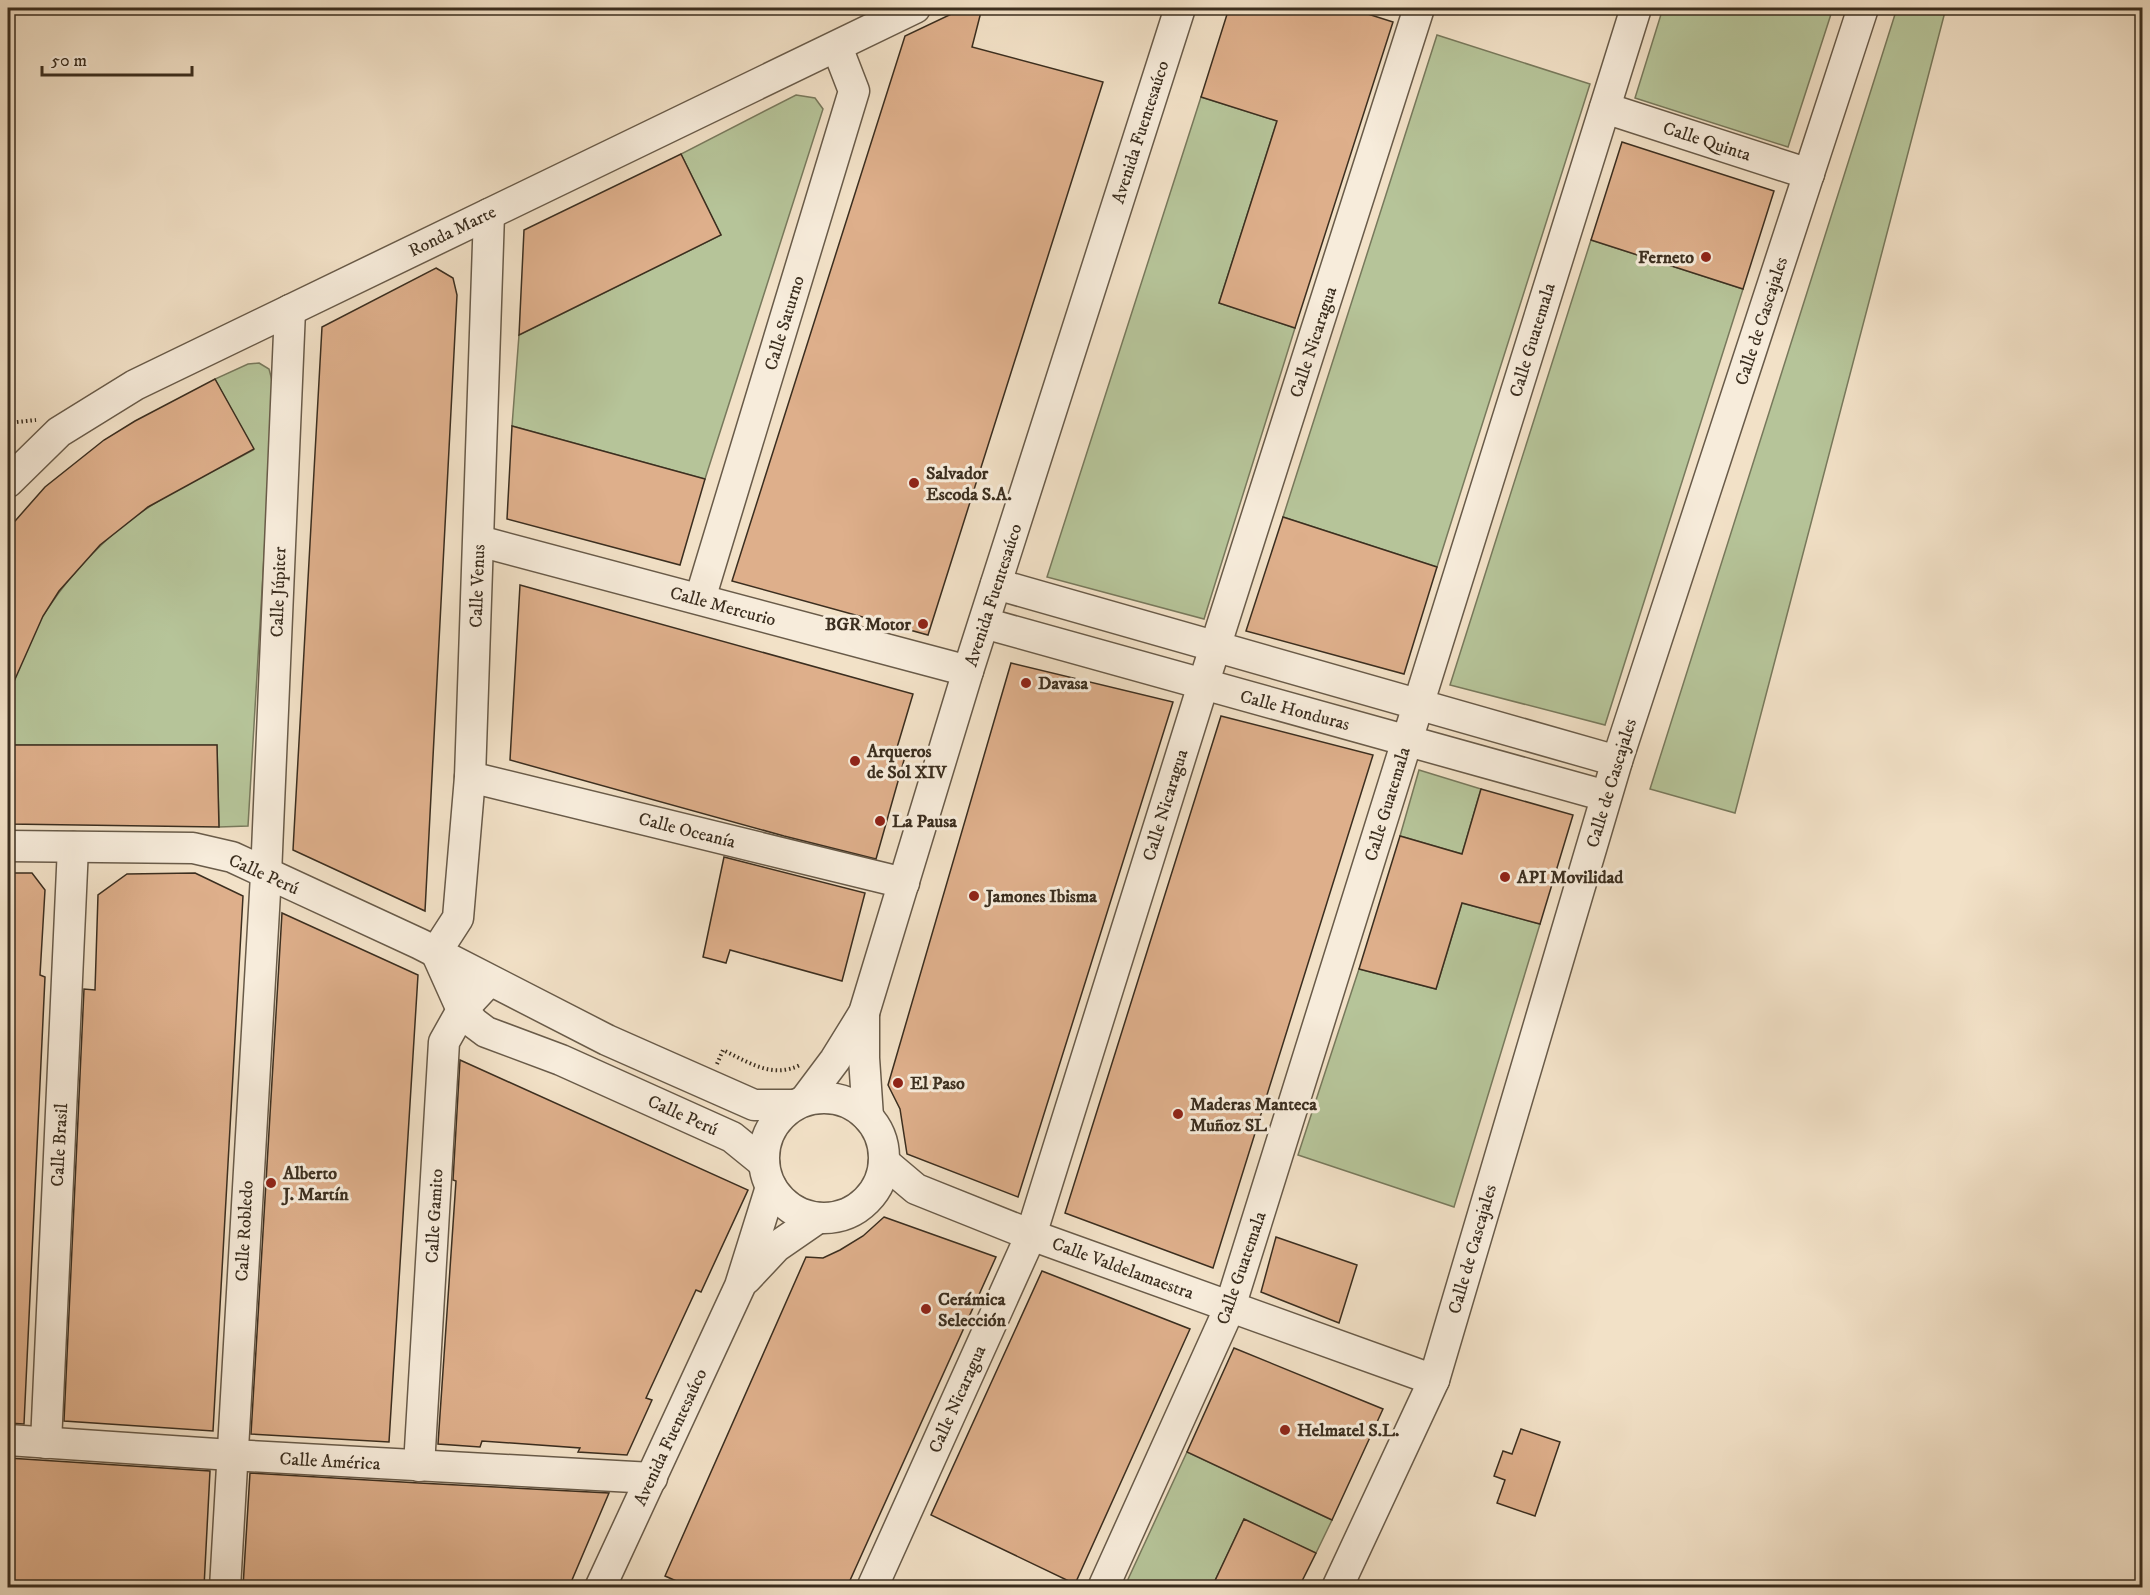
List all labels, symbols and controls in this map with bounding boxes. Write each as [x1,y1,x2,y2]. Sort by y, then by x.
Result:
scale bar [42,39,192,77]
text: 50 m [51,50,87,72]
street label: Avenida Fuentesaúco [1107,58,1175,207]
street label: Calle Quinta [1660,117,1754,167]
street label: Ronda Marte [405,201,500,262]
place label: Ferneto [1638,247,1694,269]
marker: Ferneto [1699,250,1713,264]
street label: Calle de Cascajales [1731,254,1793,388]
street label: Calle Saturno [760,273,810,373]
street label: Calle Guatemala [1505,280,1561,400]
street label: Calle Nicaragua [1286,284,1342,401]
place label: Salvador Escoda S.A. [926,463,1012,506]
marker: Salvador Escoda S.A. [907,476,921,490]
street label: Avenida Fuentesaúco [960,521,1028,670]
street label: Calle Venus [466,544,490,628]
street label: Calle Júpiter [266,546,292,638]
street label: Calle Mercurio [667,582,778,632]
place label: BGR Motor [825,614,911,636]
marker: BGR Motor [916,617,930,631]
place label: Davasa [1038,673,1089,695]
marker: Davasa [1019,676,1033,690]
street label: Calle Honduras [1237,686,1352,736]
street label: Calle de Cascajales [1582,716,1642,850]
place label: Arqueros de Sol XIV [866,741,948,784]
street label: Calle Guatemala [1360,744,1416,864]
street label: Calle Nicaragua [1139,747,1193,864]
marker: Arqueros de Sol XIV [848,754,862,768]
street label: Calle Oceanía [636,808,738,854]
place label: La Pausa [892,811,957,833]
marker: La Pausa [873,814,887,828]
street label: Calle Perú [225,850,302,900]
place label: API Movilidad [1516,867,1624,889]
marker: API Movilidad [1498,870,1512,884]
place label: Jamones Ibisma [984,886,1097,908]
marker: Jamones Ibisma [967,889,981,903]
place label: El Paso [910,1073,965,1095]
marker: El Paso [891,1076,905,1090]
street label: Calle Perú [644,1091,721,1141]
place label: Maderas Manteca Muñoz SL [1190,1094,1317,1137]
street label: Calle Brasil [47,1102,73,1187]
marker: Maderas Manteca Muñoz SL [1171,1107,1185,1121]
place label: Alberto J. Martín [281,1163,349,1206]
street label: Calle Gamito [422,1168,448,1264]
marker: Alberto J. Martín [264,1176,278,1190]
street label: Calle Robledo [231,1180,259,1282]
street label: Calle de Cascajales [1444,1182,1502,1317]
street label: Calle Guatemala [1212,1209,1272,1328]
street label: Calle Valdelamaestra [1049,1233,1197,1305]
place label: Cerámica Selección [938,1289,1007,1332]
marker: Cerámica Selección [919,1302,933,1316]
street label: Calle Nicaragua [924,1342,992,1457]
street label: Avenida Fuentesaúco [629,1365,712,1510]
place label: Helmatel S.L. [1297,1420,1399,1442]
marker: Helmatel S.L. [1278,1423,1292,1437]
street label: Calle América [279,1448,381,1476]

